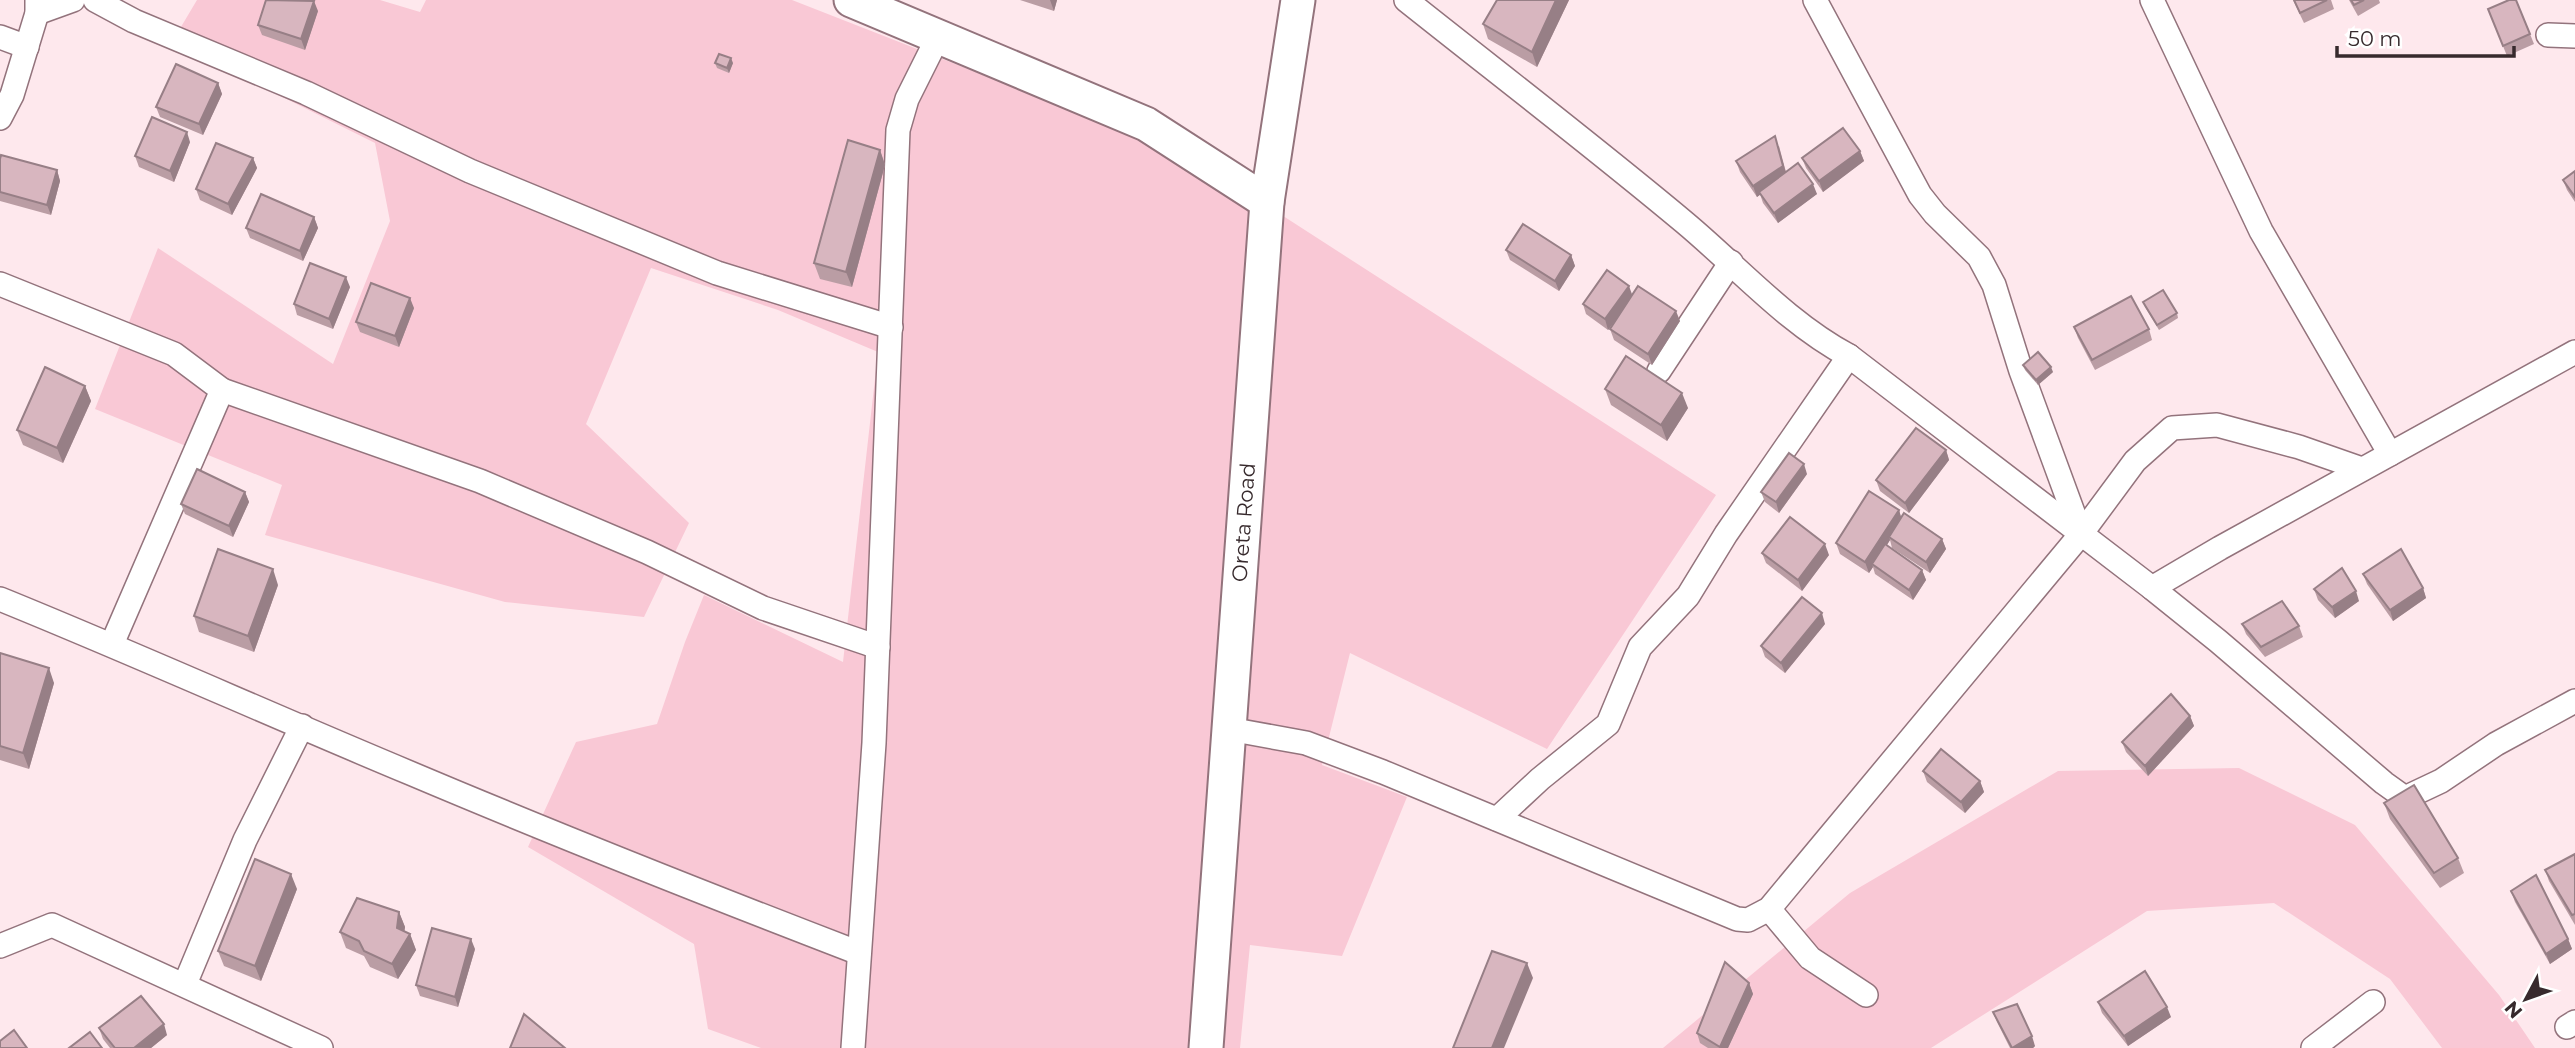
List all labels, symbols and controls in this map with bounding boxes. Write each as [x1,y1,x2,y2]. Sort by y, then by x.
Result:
scale bar [2337,14,2514,58]
text: 50 m [2348,26,2402,51]
street label: Oreta Road [1227,462,1260,583]
north arrow [2491,964,2561,1034]
text: N [2500,996,2527,1023]

